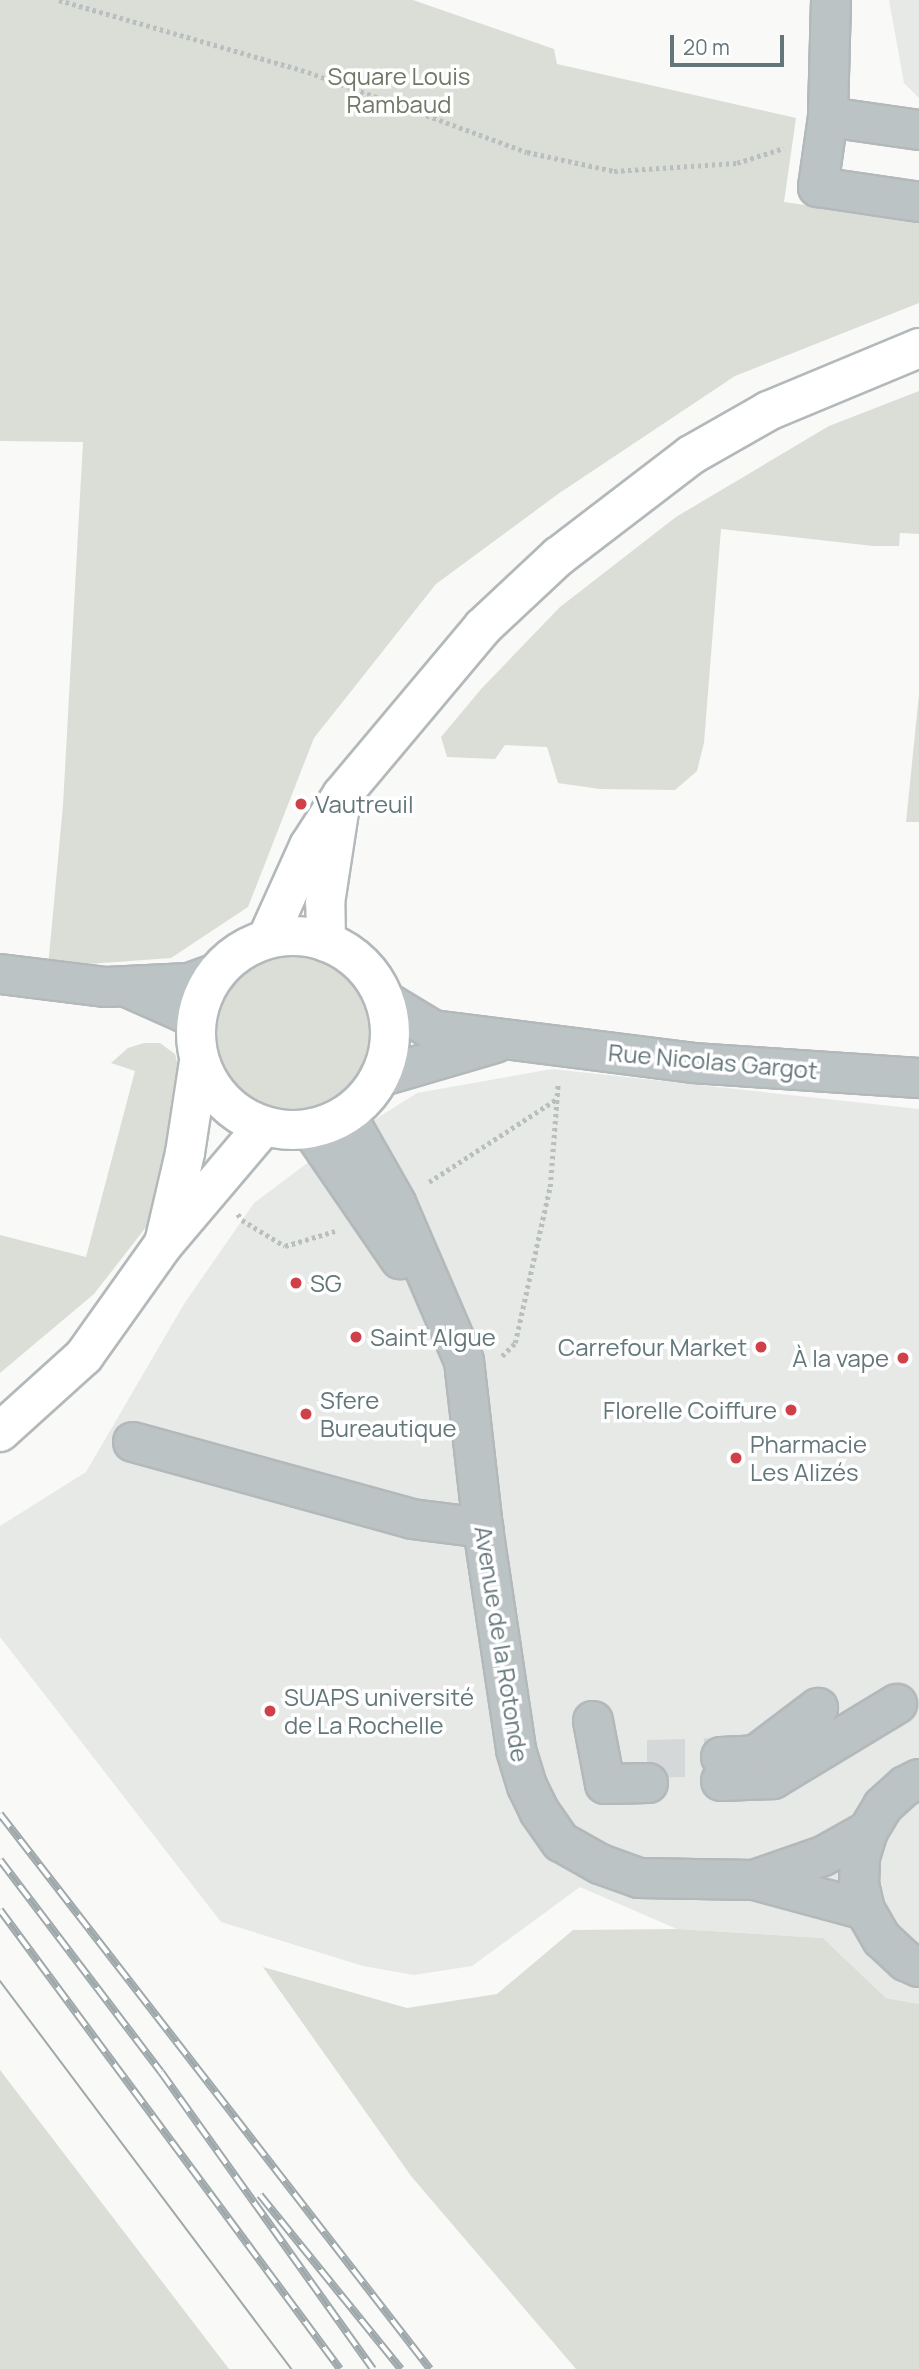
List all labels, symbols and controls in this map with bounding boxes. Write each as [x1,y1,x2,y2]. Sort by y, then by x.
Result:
scale bar [674,21,788,65]
text: 20 m [683,33,730,61]
park label: Square Louis Rambaud [328,62,470,118]
place label: Vautreuil [315,790,414,818]
marker: Vautreuil [293,796,309,812]
street label: Rue Nicolas Gargot [607,1037,819,1085]
place label: SG [310,1269,342,1297]
marker: SG [288,1275,304,1291]
place label: Saint Algue [370,1323,496,1351]
marker: Saint Algue [348,1329,364,1345]
place label: Carrefour Market [558,1333,747,1361]
marker: Carrefour Market [753,1339,769,1355]
place label: À la vape [792,1344,889,1372]
marker: À la vape [895,1350,911,1366]
place label: Sfere Bureautique [320,1386,456,1442]
place label: Florelle Coiffure [603,1396,777,1424]
marker: Florelle Coiffure [783,1402,799,1418]
marker: Sfere Bureautique [298,1406,314,1422]
place label: Pharmacie Les Alizés [750,1430,867,1486]
marker: Pharmacie Les Alizés [728,1450,744,1466]
street label: Avenue de la Rotonde [469,1524,535,1764]
place label: SUAPS université de La Rochelle [284,1683,474,1739]
marker: SUAPS université de La Rochelle [262,1703,278,1719]

